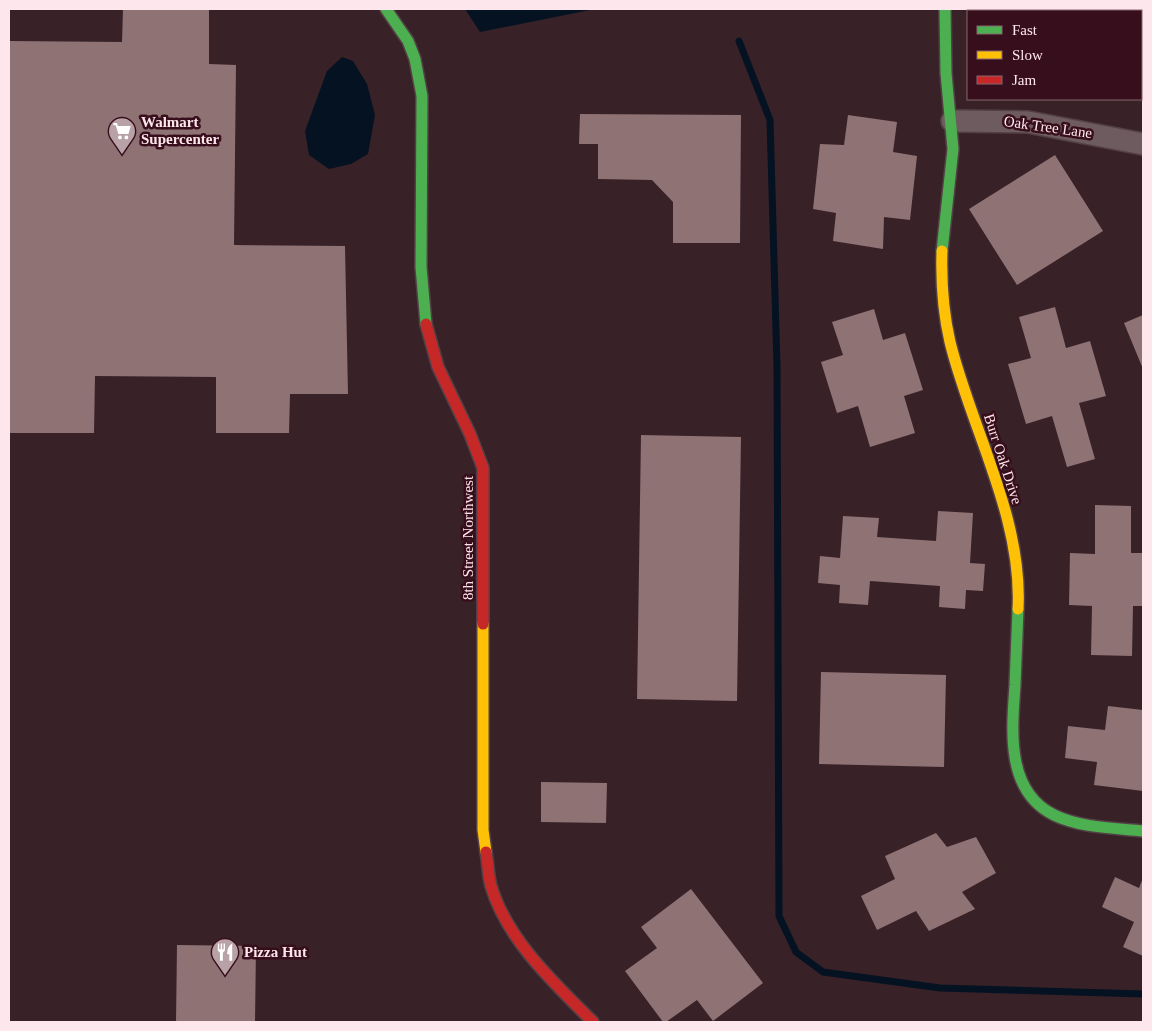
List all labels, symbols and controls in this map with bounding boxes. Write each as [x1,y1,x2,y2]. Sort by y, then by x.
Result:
legend [967,10,1142,100]
text: Fast [1012,22,1038,38]
text: Slow [1012,47,1043,63]
text: Jam [1012,72,1036,88]
street label: Oak Tree Lane [1003,113,1094,141]
place label: Walmart Supercenter [141,114,219,147]
supermarket icon: Walmart Supercenter [107,116,137,155]
street label: Burr Oak Drive [981,412,1025,507]
street label: 8th Street Northwest [460,475,476,600]
restaurant icon: Pizza Hut [210,937,240,976]
place label: Pizza Hut [244,944,307,960]

